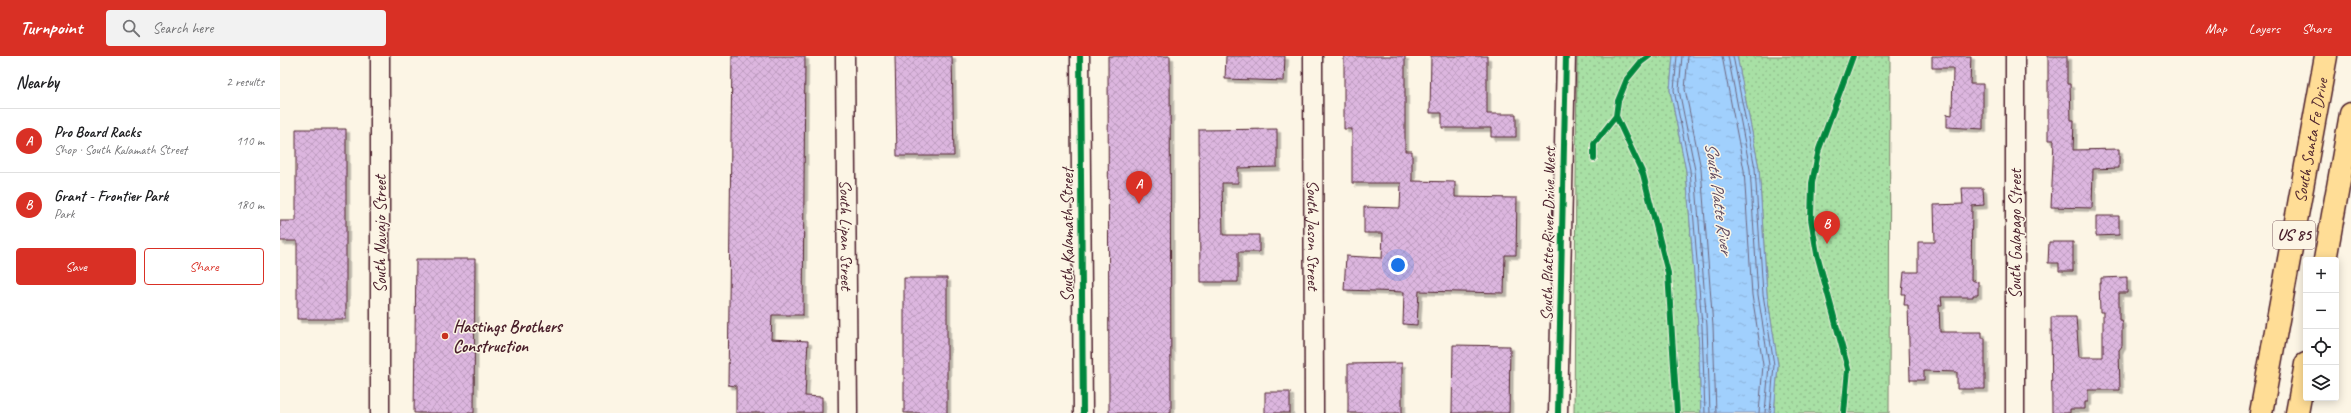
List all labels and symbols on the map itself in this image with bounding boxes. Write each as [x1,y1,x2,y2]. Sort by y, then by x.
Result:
street label: South Santa Fe Drive [2289,75,2332,204]
water label: South Platte River [1700,141,1738,259]
street label: South Platte River Drive West [1536,145,1560,321]
street label: South Kalamath Street [1057,166,1078,302]
street label: South Galapago Street [2005,167,2026,299]
pin: A [1126,171,1152,204]
street label: South Navajo Street [370,173,391,293]
street label: South Lipan Street [836,180,857,293]
street label: South Jason Street [1303,180,1324,292]
pin: B [1814,211,1840,244]
road number: US 85 [2273,221,2315,249]
your location [1388,255,1408,275]
place label: Hastings Brothers Construction [453,316,564,357]
marker: Hastings Brothers Construction [440,331,450,341]

